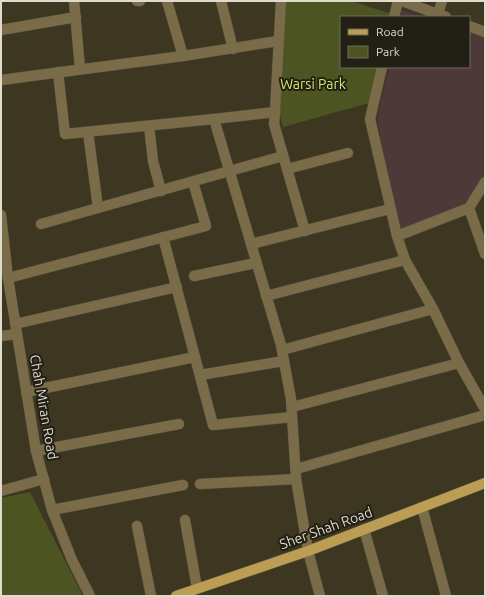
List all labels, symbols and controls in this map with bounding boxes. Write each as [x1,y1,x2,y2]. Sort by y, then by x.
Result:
legend [340,16,470,68]
text: Road [376,25,404,38]
text: Park [376,45,400,58]
park label: Warsi Park [280,76,346,92]
street label: Chah Miran Road [27,353,61,461]
street label: Sher Shah Road [277,504,375,552]

